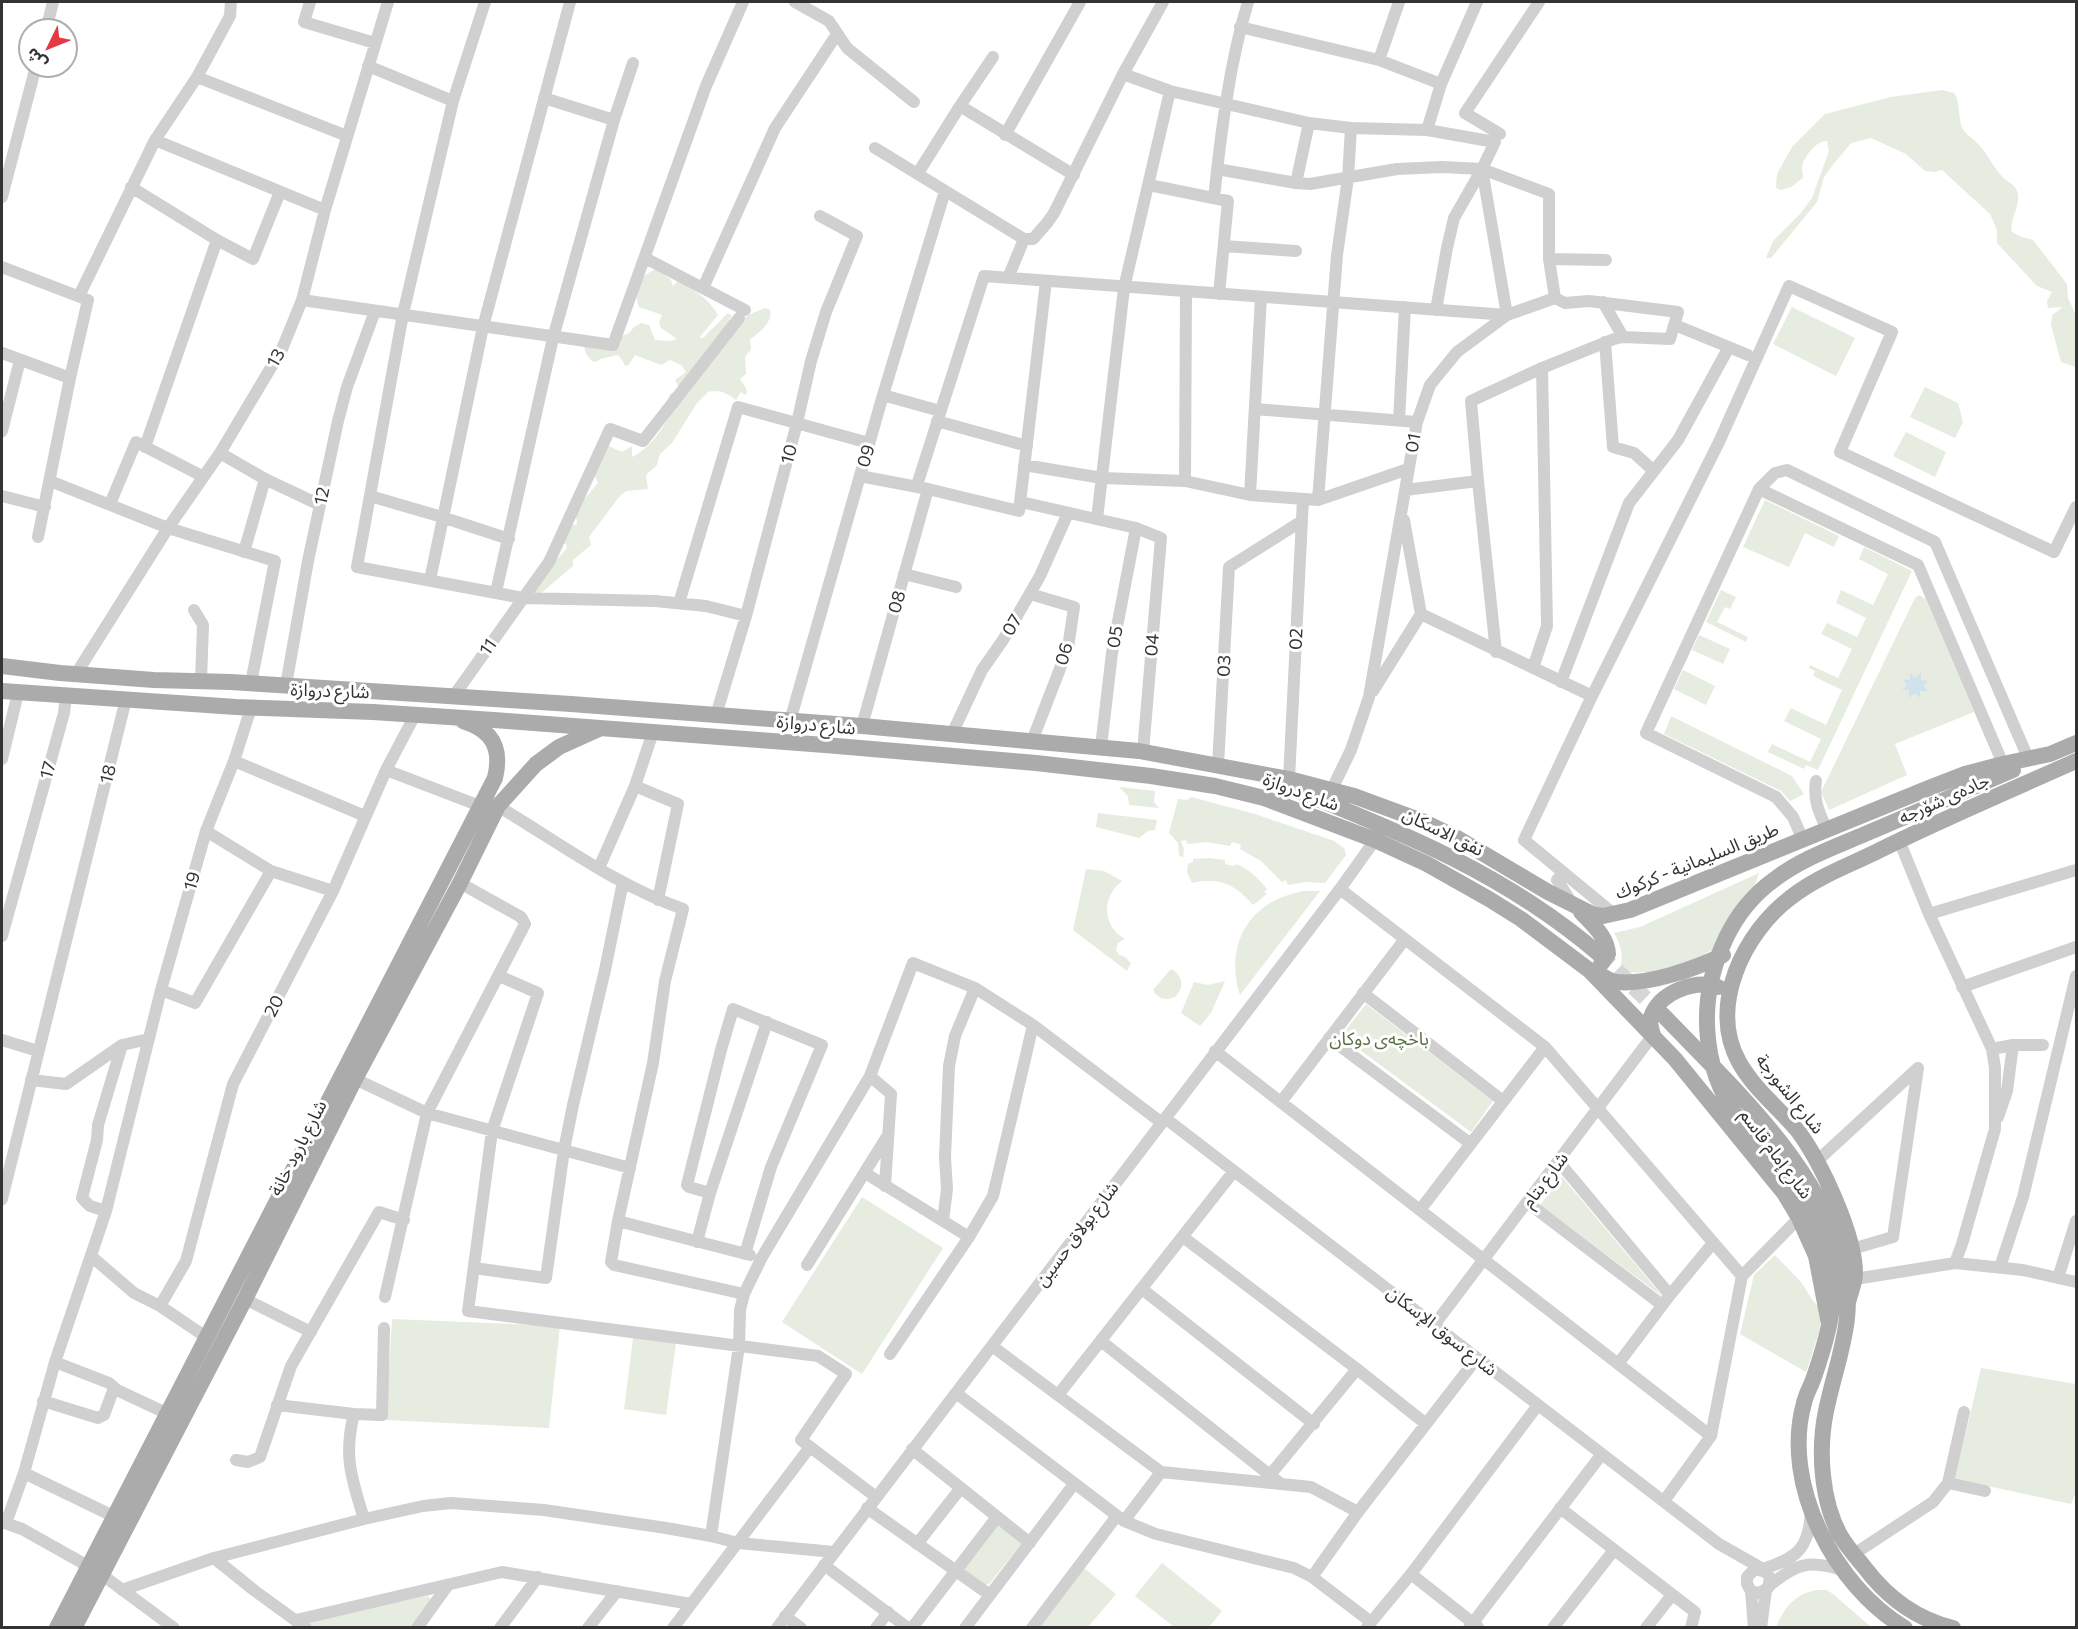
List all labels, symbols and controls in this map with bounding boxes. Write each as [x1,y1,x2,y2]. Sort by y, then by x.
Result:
north arrow [18,18,78,78]
text: ش [22,45,50,74]
street label: 13 [262,345,290,371]
street label: 01 [1401,432,1425,454]
street label: 10 [776,442,802,466]
street label: 09 [852,442,880,470]
street label: 12 [310,485,334,507]
street label: 08 [883,588,911,616]
street label: 07 [997,610,1027,640]
street label: 05 [1102,624,1128,650]
street label: 02 [1285,628,1307,650]
street label: 04 [1140,633,1164,657]
street label: 11 [475,635,501,659]
street label: 06 [1050,640,1078,668]
street label: 03 [1213,654,1235,678]
street label: شارع دروازة [290,679,370,703]
street label: شارع دروازة [776,711,856,739]
street label: 17 [35,759,61,781]
street label: 18 [95,762,121,786]
street label: شارع دروازة [1260,768,1342,816]
street label: جادەی شۆرجە [1895,769,1993,829]
street label: نفق الاسكان [1399,803,1487,861]
street label: طريق السليمانية - كركوك [1612,818,1782,904]
street label: 19 [179,869,205,893]
street label: 20 [259,991,289,1021]
park label: باخچەی دوکان [1329,1028,1429,1050]
street label: شارع الشورجة [1751,1050,1829,1138]
street label: شارع بارود خانة [265,1096,331,1200]
street label: شارع إمام قاسم [1735,1105,1817,1203]
street label: شارع بتام [1517,1148,1573,1212]
street label: شارع بولاق حسين [1031,1177,1123,1291]
street label: شارع سوق الإسكان [1383,1281,1501,1381]

